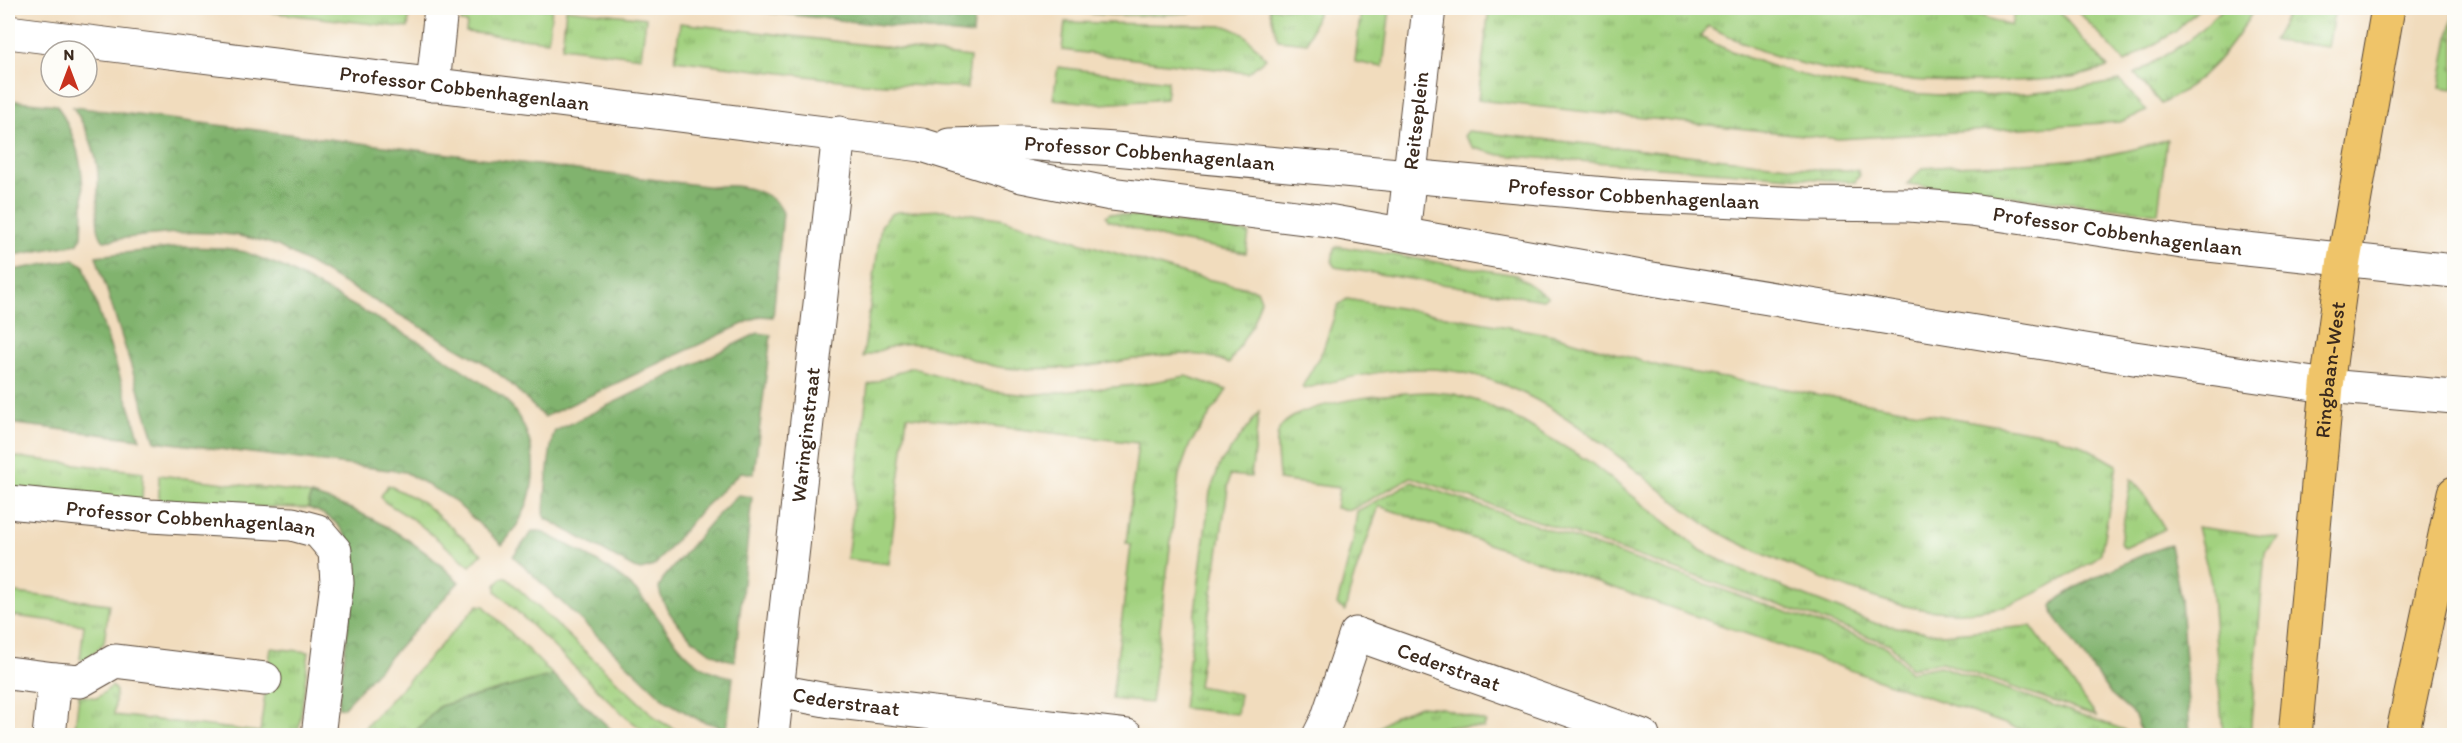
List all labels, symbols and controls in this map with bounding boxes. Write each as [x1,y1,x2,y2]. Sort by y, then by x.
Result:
north arrow [39,39,99,99]
text: N [64,45,74,64]
street label: Professor Cobbenhagenlaan [338,60,591,116]
street label: Reitseplein [1397,70,1434,171]
street label: Professor Cobbenhagenlaan [1023,130,1276,176]
street label: Professor Cobbenhagenlaan [1507,172,1760,214]
street label: Professor Cobbenhagenlaan [1991,200,2244,261]
street label: Ringbaan-West [2309,300,2350,439]
street label: Waringinstraat [785,366,825,504]
street label: Professor Cobbenhagenlaan [65,495,320,542]
street label: Cederstraat [1394,637,1504,696]
street label: Cederstraat [790,681,901,721]

